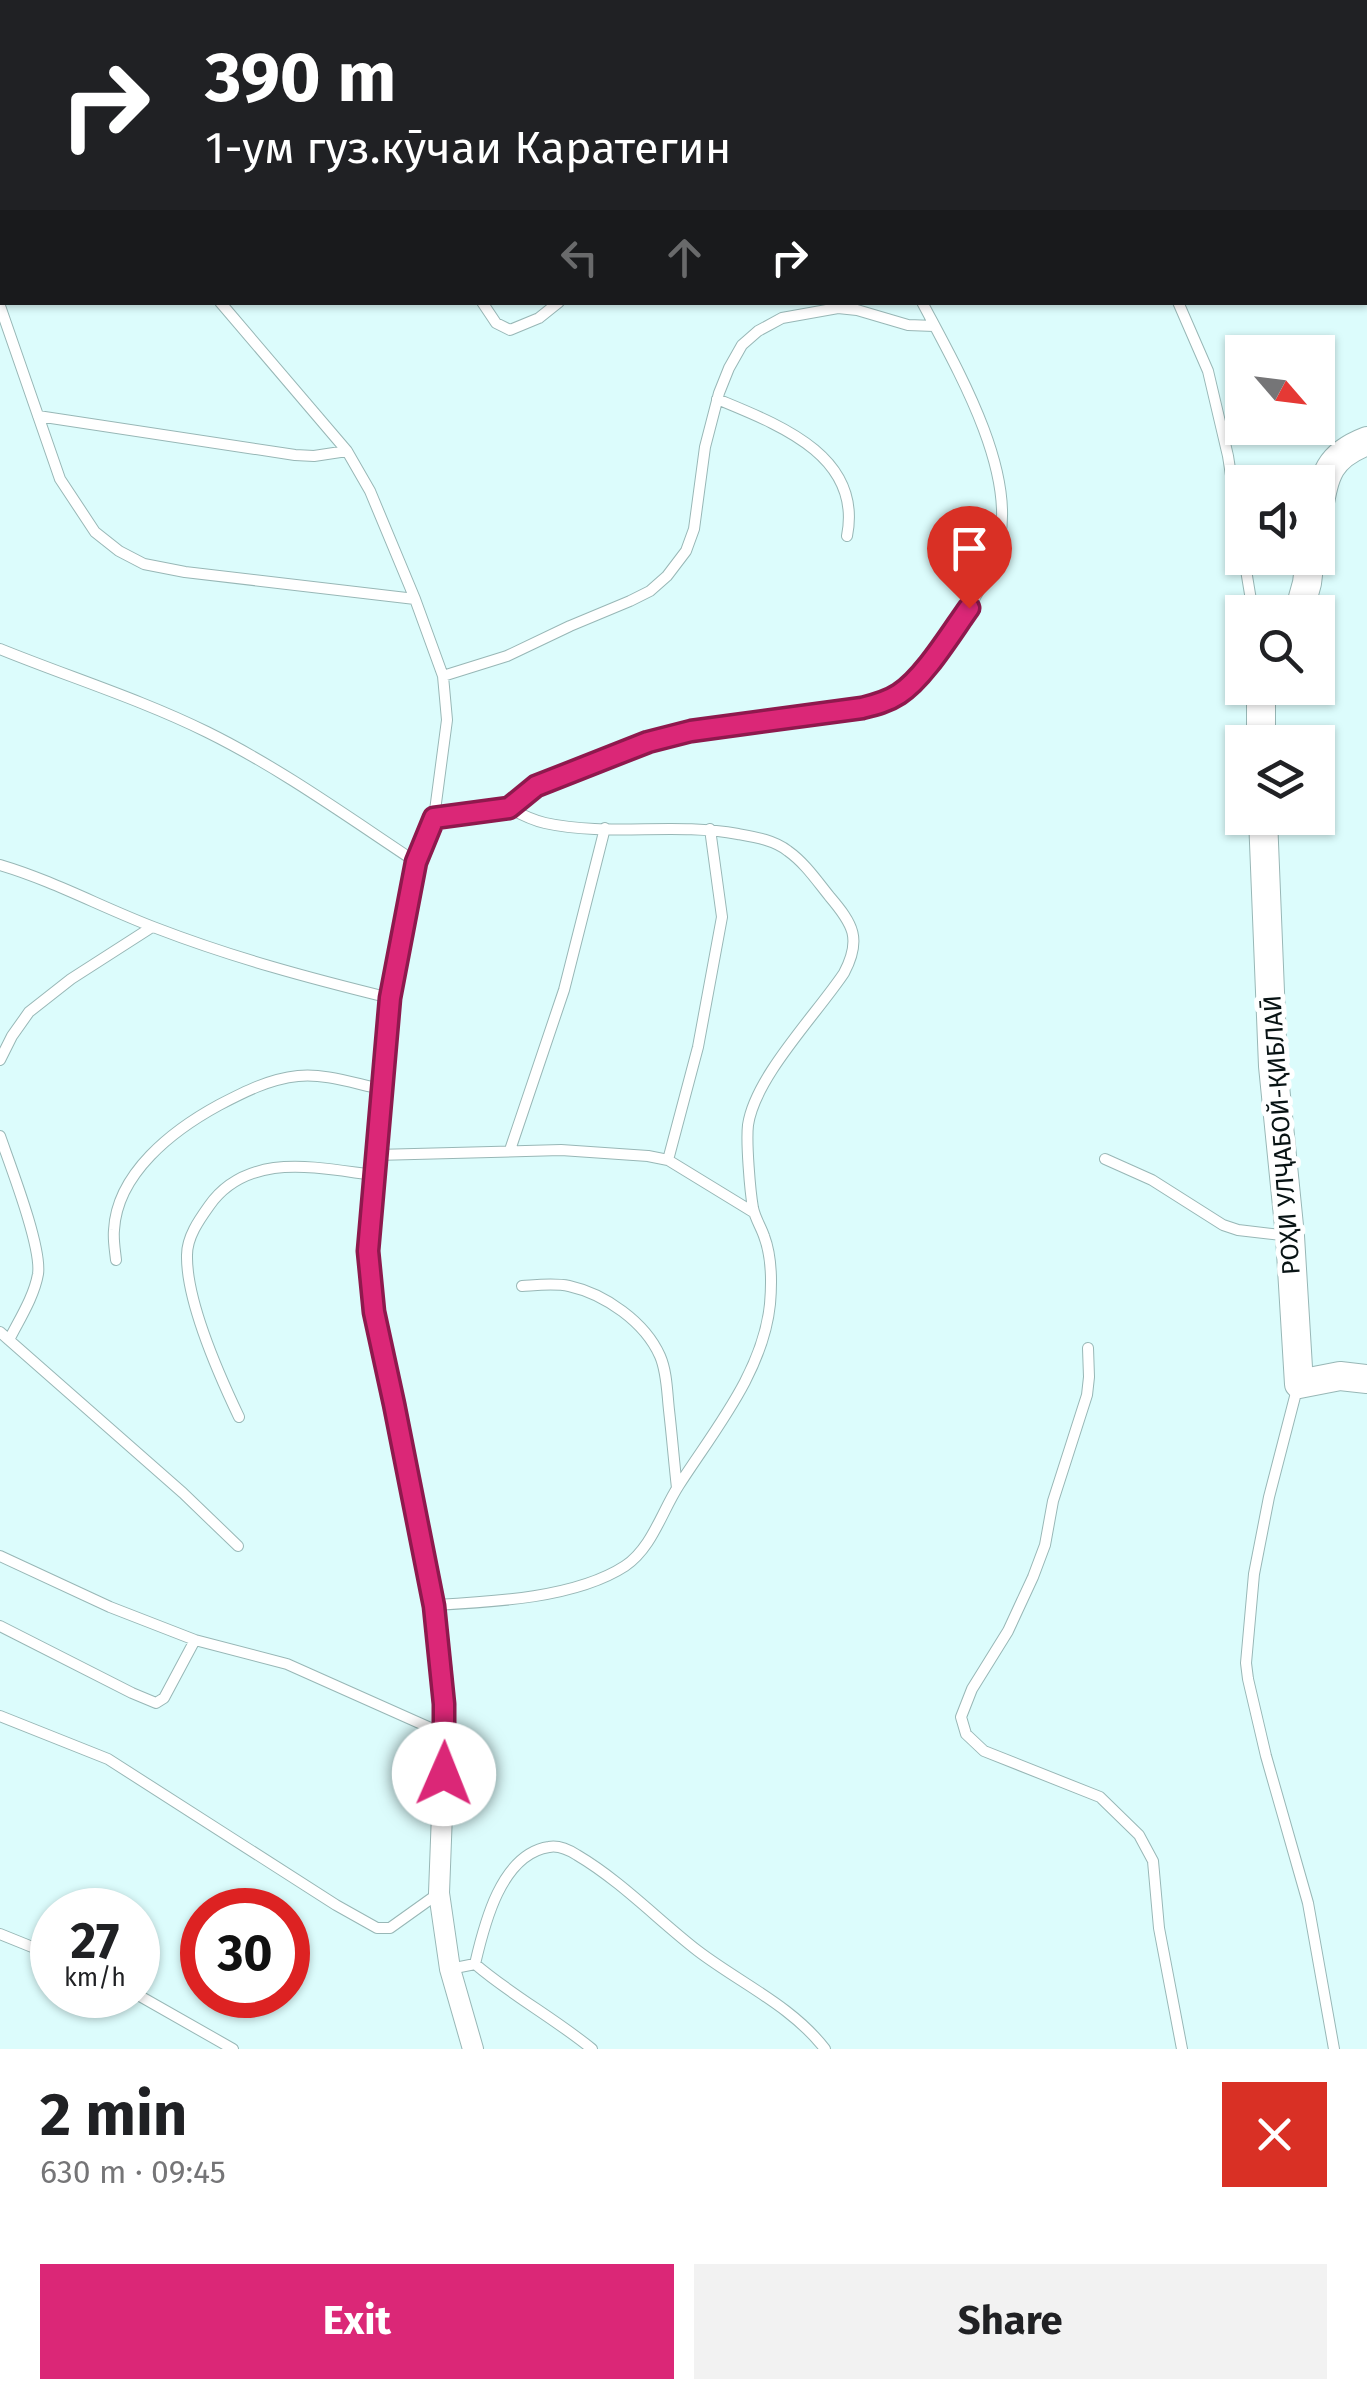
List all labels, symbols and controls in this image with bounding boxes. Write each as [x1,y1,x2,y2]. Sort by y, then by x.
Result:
text: 390 m [205,36,397,120]
icon: right [40,40,170,170]
text: 1-ум гуз.кӯчаи Каратегин [205,121,732,175]
icon: left [552,230,607,285]
icon: ahead [657,230,712,285]
icon: right [762,230,817,285]
north arrow [1225,335,1335,445]
map controls [1225,335,1335,835]
button: sound [1225,465,1335,575]
pin [927,506,1012,609]
icon: arrive [942,521,997,576]
button: search [1225,595,1335,705]
button: layers [1225,725,1335,835]
street label: РОҲИ УЛҶАБОЙ-ҚИБЛАӢ [1256,994,1307,1276]
position arrow [392,1722,496,1826]
speed limit sign: 30 [180,1888,310,2018]
text: 27 [71,1911,119,1971]
text: km/h [64,1963,126,1993]
text: 2 min [40,2079,187,2151]
button: close [1222,2082,1327,2187]
text: 630 m · 09:45 [40,2153,226,2191]
button: Exit [40,2264,674,2379]
button: Share [694,2264,1327,2379]

